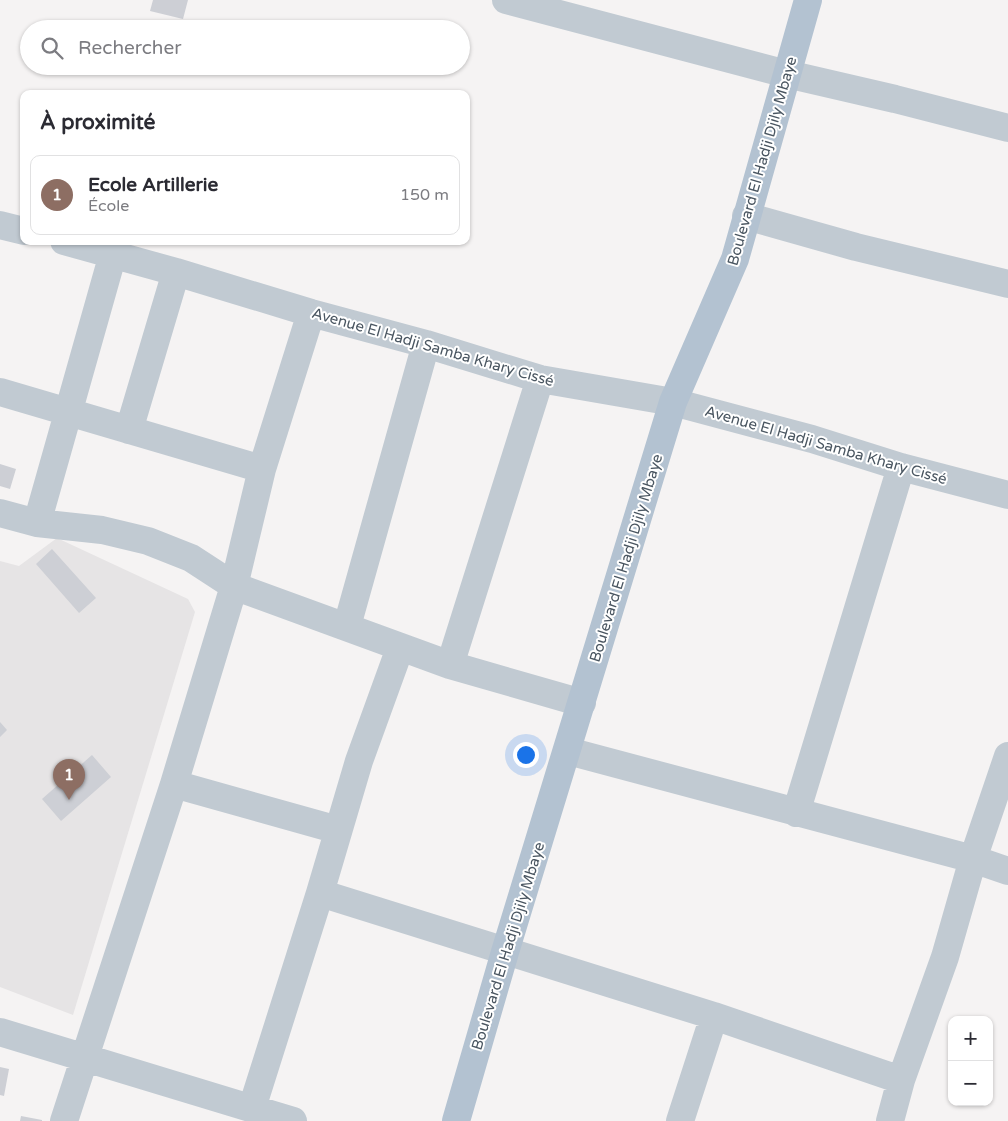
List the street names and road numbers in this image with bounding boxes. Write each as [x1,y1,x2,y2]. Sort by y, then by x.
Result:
street label: Boulevard El Hadji Djily Mbaye [723,54,801,268]
street label: Avenue El Hadji Samba Khary Cissé [310,304,556,390]
street label: Avenue El Hadji Samba Khary Cissé [703,402,949,488]
street label: Boulevard El Hadji Djily Mbaye [586,452,666,664]
street label: Boulevard El Hadji Djily Mbaye [468,840,548,1052]

